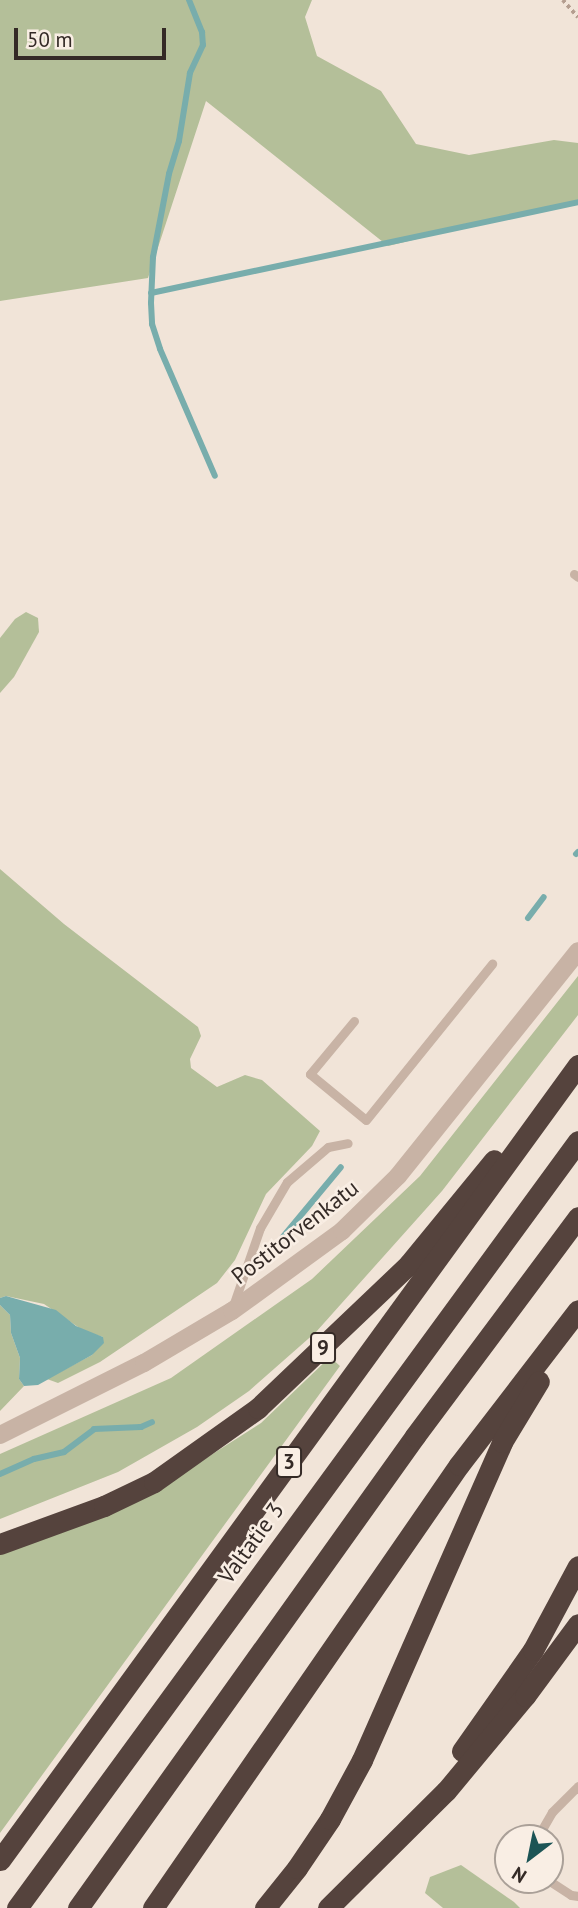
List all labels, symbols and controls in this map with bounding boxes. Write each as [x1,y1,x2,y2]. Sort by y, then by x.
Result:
scale bar [18,14,170,58]
text: 50 m [27,26,73,53]
street label: Postitorvenkatu [226,1174,364,1290]
road number: 9 [309,1330,337,1366]
road number: 3 [275,1444,303,1480]
street label: Valtatie 3 [212,1497,290,1589]
north arrow [494,1824,564,1894]
text: N [507,1862,531,1889]

